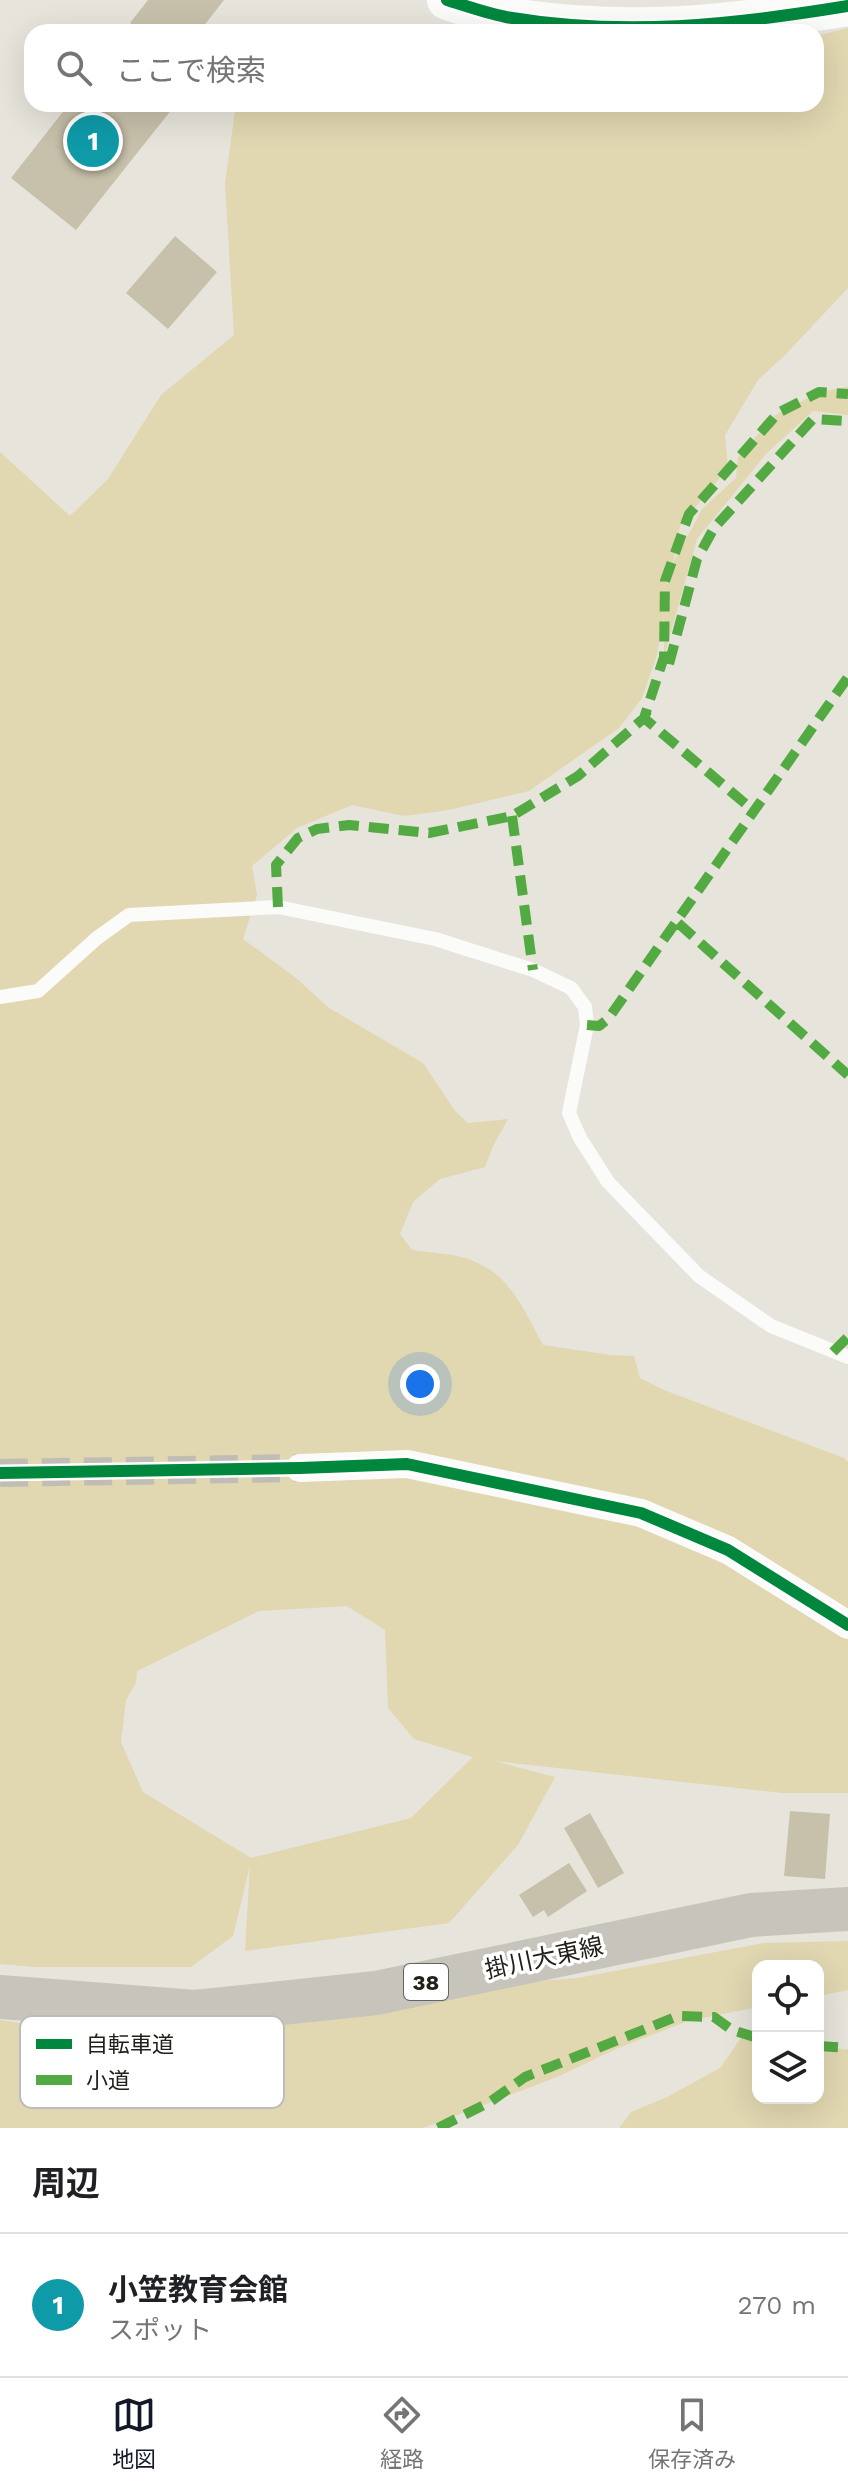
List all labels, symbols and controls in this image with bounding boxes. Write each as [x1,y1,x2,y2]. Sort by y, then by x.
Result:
search box [24,24,824,112]
icon: search [52,46,96,90]
text: ここで検索 [116,53,266,88]
pin: 1 [67,111,119,171]
your location [400,1364,440,1404]
street label: 掛川大東線 [482,1932,606,1984]
map controls [752,1960,824,2104]
button: locate [752,1960,824,2032]
road number: 38 [404,1964,448,2000]
legend [20,2016,284,2108]
text: 自転車道 [86,2032,174,2057]
button: layers [752,2032,824,2104]
text: 小道 [86,2068,130,2093]
text: 周辺 [32,2163,100,2203]
text: 小笠教育会館 [108,2272,288,2307]
text: 1 [52,2290,64,2320]
text: 270 m [737,2290,816,2320]
text: スポット [108,2315,212,2345]
tab: 地図 [112,2393,156,2473]
tab: 経路 [380,2393,424,2473]
tab: 保存済み [648,2393,736,2473]

